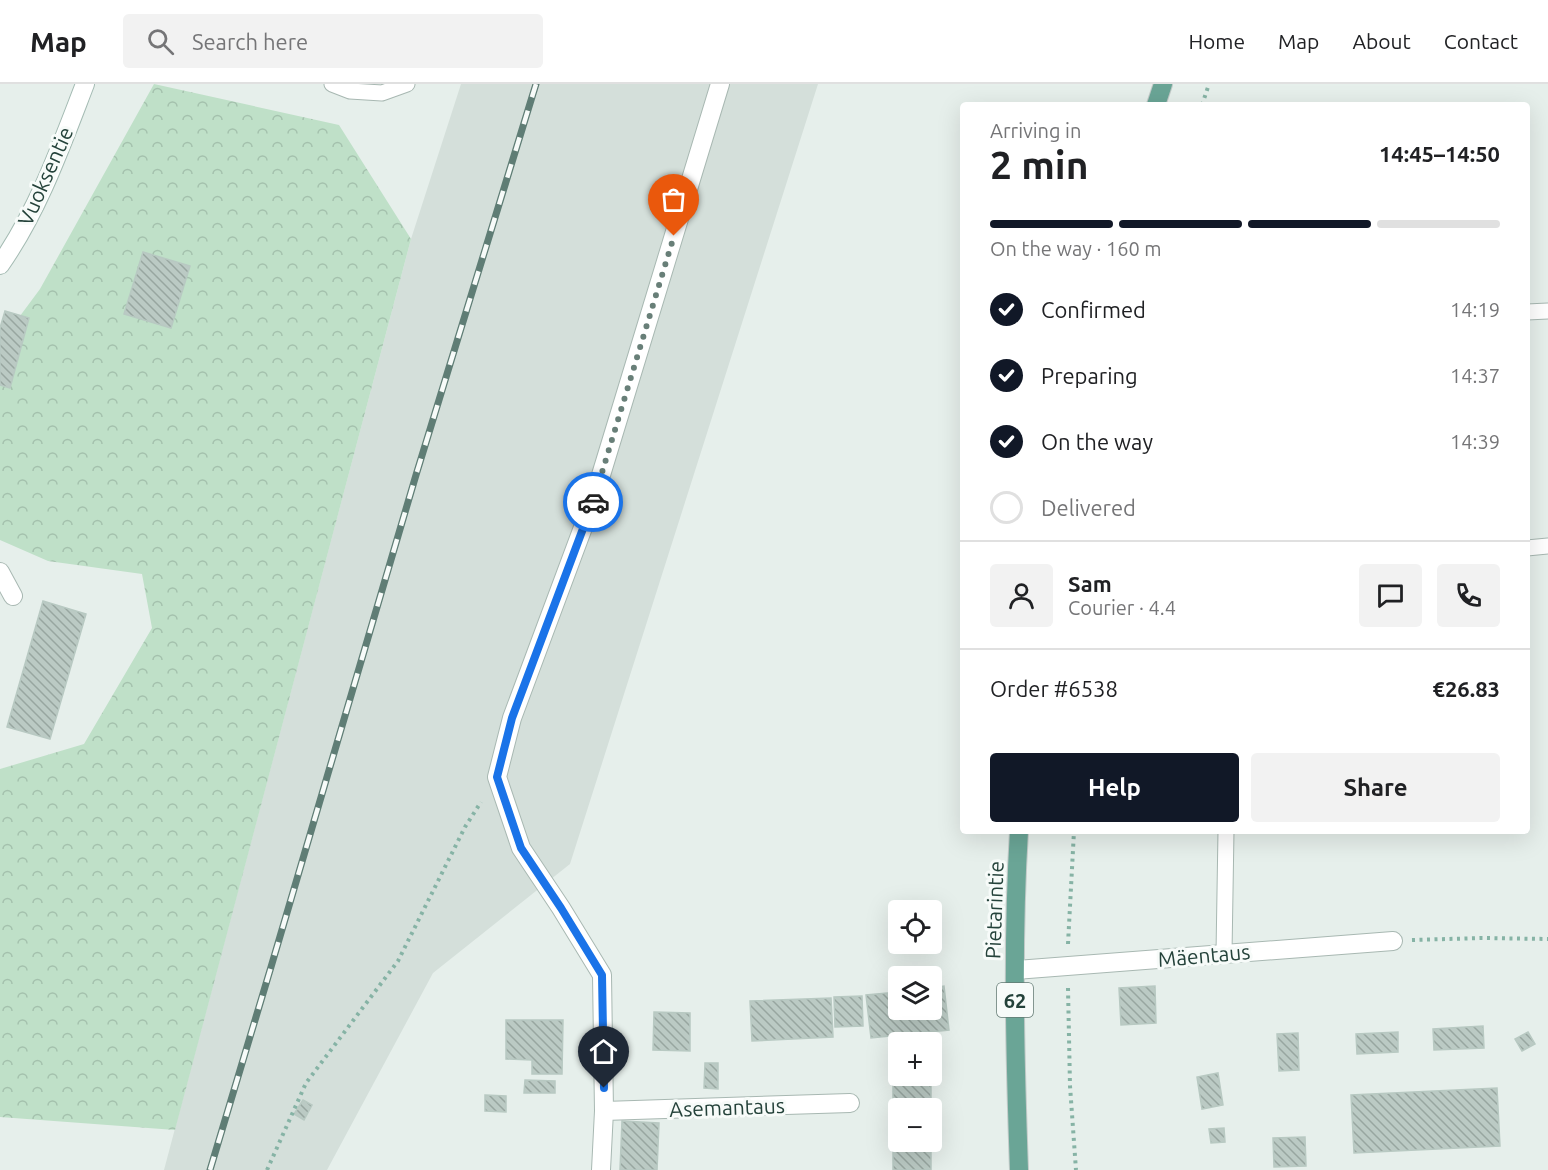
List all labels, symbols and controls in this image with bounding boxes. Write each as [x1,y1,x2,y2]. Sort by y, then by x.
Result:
search box [123,14,543,68]
icon: search [144,25,177,58]
text: Map [30,26,87,57]
text: Search here [192,29,308,54]
text: Home [1188,29,1245,53]
text: Map [1278,29,1319,53]
text: About [1352,29,1411,53]
text: Contact [1444,29,1518,53]
text: Arriving in [990,119,1081,142]
street label: Vuoksentie [13,123,77,229]
text: 14:45–14:50 [1379,141,1500,166]
text: 2 min [990,143,1089,186]
pin [648,174,699,236]
icon: bag [657,183,690,216]
text: On the way · 160 m [990,237,1162,260]
icon: check [990,293,1023,326]
text: Confirmed [1041,297,1146,322]
text: 14:19 [1450,298,1500,321]
icon: check [990,359,1023,392]
text: Preparing [1041,363,1138,388]
text: 14:37 [1450,364,1500,387]
icon: check [990,425,1023,458]
text: On the way [1041,429,1153,454]
text: 14:39 [1450,430,1500,453]
courier [563,472,623,532]
icon: car [577,486,610,519]
text: Delivered [1041,495,1136,520]
button: person [990,564,1053,627]
button: chat [1359,564,1422,627]
button: phone [1437,564,1500,627]
text: Sam [1068,571,1112,596]
text: Courier · 4.4 [1068,596,1176,619]
text: Order #6538 [990,676,1118,701]
text: €26.83 [1433,676,1500,701]
button: Help [990,753,1239,822]
button: Share [1251,753,1500,822]
street label: Pietarintie [980,860,1008,960]
map controls [888,900,942,1152]
button: locate [888,900,942,954]
street label: Mäentaus [1157,939,1251,971]
button: layers [888,966,942,1020]
road number: 62 [997,983,1033,1017]
pin [578,1026,629,1088]
button: + [888,1032,942,1086]
icon: home [587,1035,620,1068]
street label: Asemantaus [669,1093,785,1121]
button: − [888,1098,942,1152]

